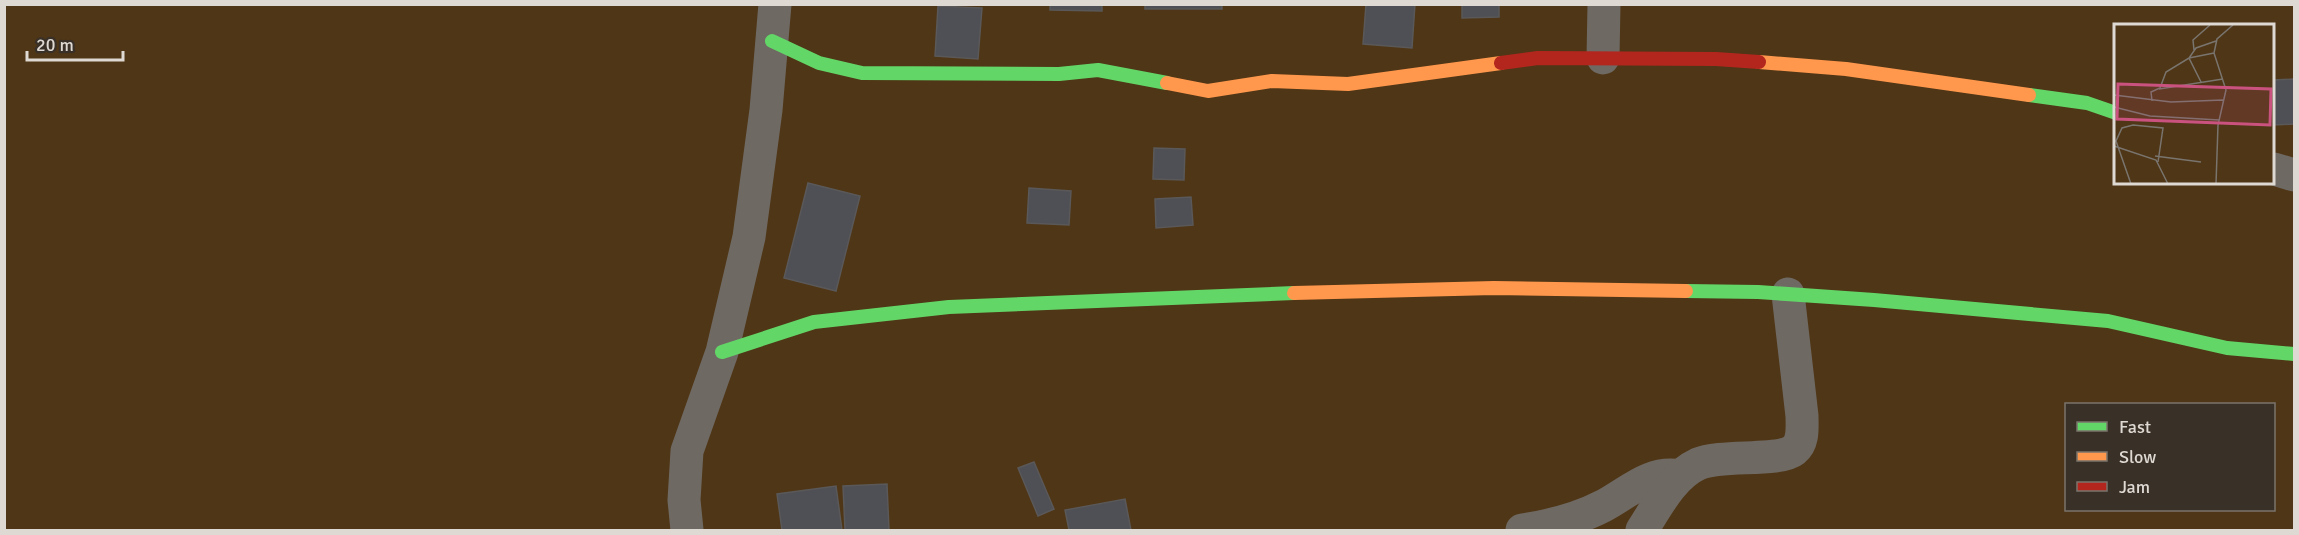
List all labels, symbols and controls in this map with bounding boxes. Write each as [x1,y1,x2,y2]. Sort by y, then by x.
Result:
scale bar [27,24,123,62]
inset map [2114,24,2275,184]
text: 20 m [36,34,74,56]
legend [2065,403,2275,511]
text: Fast [2119,416,2151,438]
text: Slow [2119,446,2156,468]
text: Jam [2119,476,2150,498]

